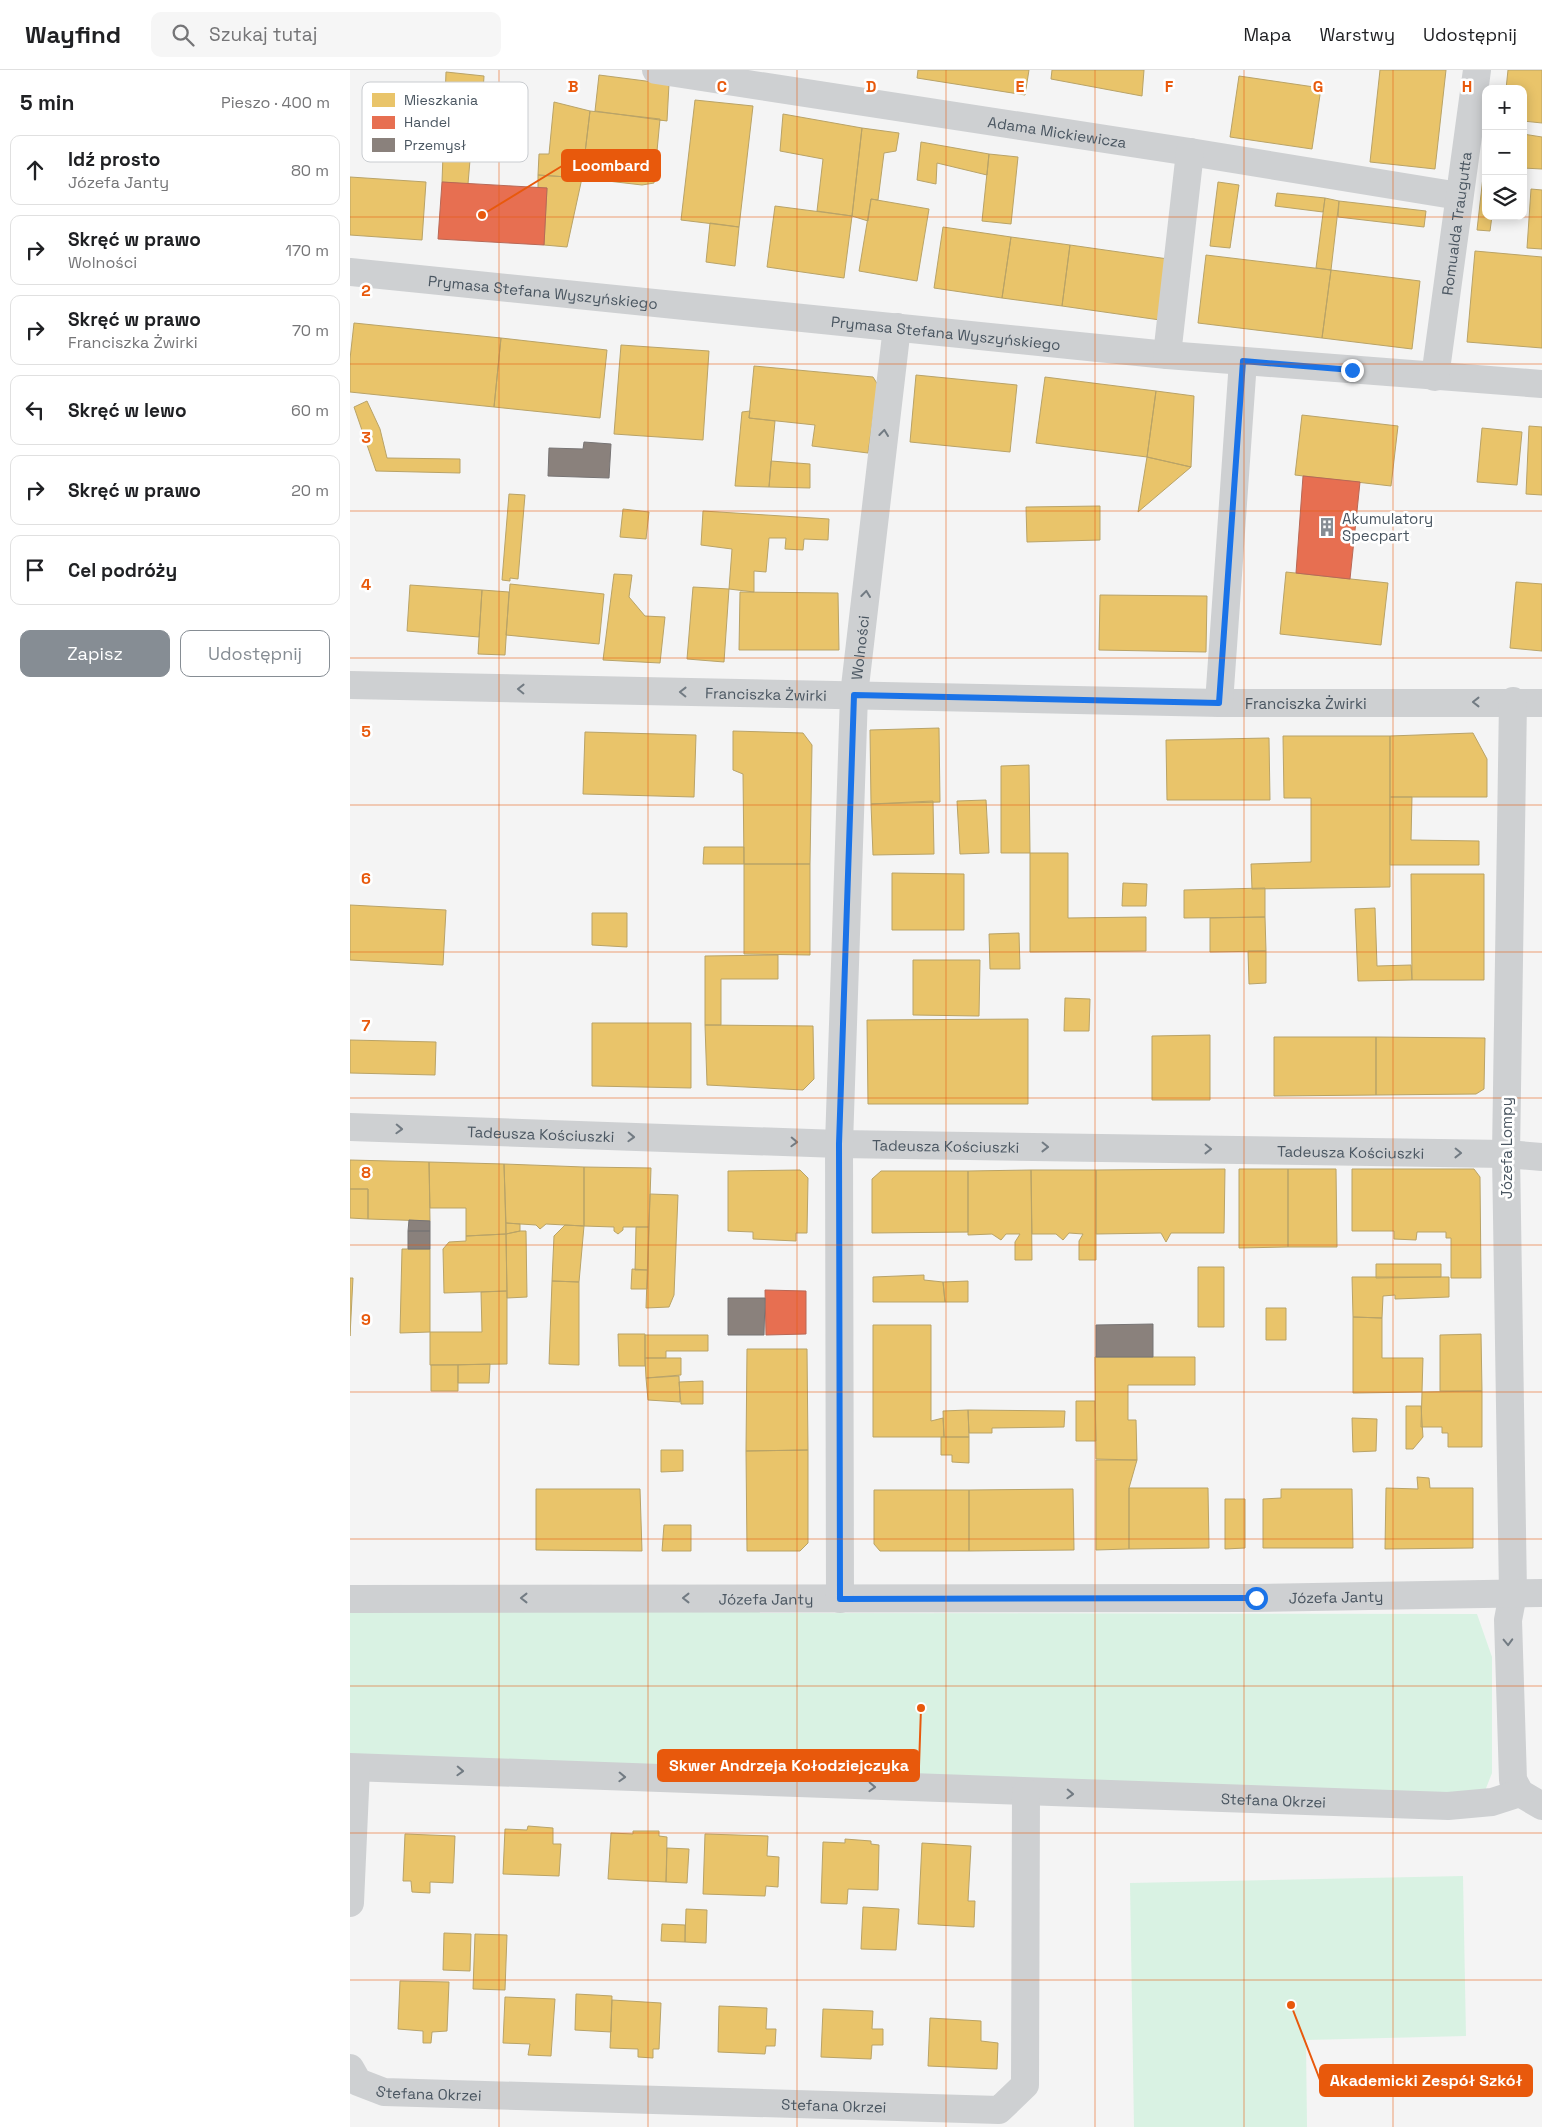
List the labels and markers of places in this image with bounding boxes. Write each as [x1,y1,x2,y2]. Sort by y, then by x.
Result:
callout: Loombard [562,150,660,181]
place label: Akumulatory Specpart [1342,509,1433,545]
building icon: Akumulatory Specpart [1316,516,1338,538]
callout: Skwer Andrzeja Kołodziejczyka [658,1750,919,1781]
callout: Akademicki Zespół Szkół [1320,2065,1532,2096]

